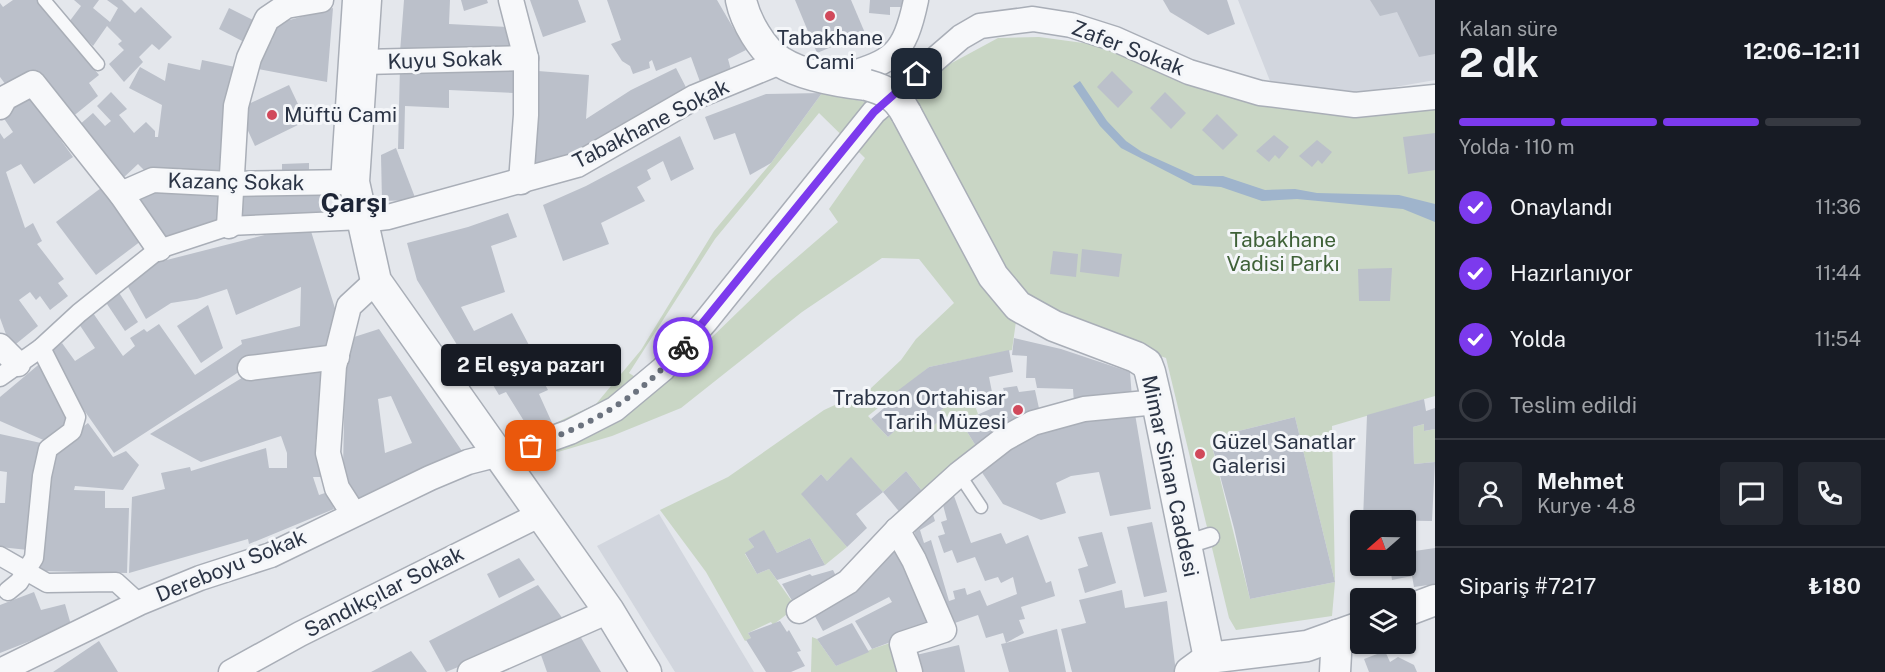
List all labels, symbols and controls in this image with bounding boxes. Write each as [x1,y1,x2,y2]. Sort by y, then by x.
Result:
marker: Tabakhane Cami [823,9,837,23]
street label: Zafer Sokak [1068,15,1188,81]
text: Kalan süre [1459,17,1558,41]
place label: Tabakhane Cami [777,25,883,74]
text: 12:06–12:11 [1743,38,1861,64]
text: 2 dk [1459,40,1539,86]
street label: Kuyu Sokak [387,45,503,74]
pin [891,48,942,99]
icon: home [900,57,933,90]
street label: Tabakhane Sokak [568,73,733,174]
place label: Müftü Cami [284,102,397,127]
marker: Müftü Cami [265,108,279,122]
text: Yolda · 110 m [1459,135,1575,159]
street label: Kazanç Sokak [167,168,305,195]
district label: Çarşı [321,186,387,218]
icon: check [1459,191,1492,224]
text: Onaylandı [1510,194,1612,220]
text: 11:36 [1815,195,1861,219]
park label: Tabakhane Vadisi Parkı [1226,227,1340,276]
icon: check [1459,257,1492,290]
text: Hazırlanıyor [1510,260,1633,286]
text: 11:44 [1815,261,1861,285]
courier [653,317,713,377]
icon: check [1459,323,1492,356]
text: Yolda [1510,326,1566,352]
text: 11:54 [1815,327,1861,351]
icon: bike [667,331,700,364]
callout: 2 El eşya pazarı [441,344,621,386]
text: 2 El eşya pazarı [457,353,605,377]
street label: Mimar Sinan Caddesi [1137,373,1204,579]
place label: Trabzon Ortahisar Tarih Müzesi [833,385,1006,434]
text: Teslim edildi [1510,392,1637,418]
marker: Trabzon Ortahisar Tarih Müzesi [1011,403,1025,417]
pin [505,420,556,471]
icon: bag [514,429,547,462]
place label: Güzel Sanatlar Galerisi [1212,429,1356,478]
marker: Güzel Sanatlar Galerisi [1193,447,1207,461]
button: person [1459,462,1522,525]
button: chat [1720,462,1783,525]
button: phone [1798,462,1861,525]
text: Mehmet [1537,468,1624,494]
text: Kurye · 4.8 [1537,494,1636,518]
north arrow [1350,510,1416,576]
map controls [1350,510,1416,654]
street label: Dereboyu Sokak [152,524,310,607]
street label: Sandıkçılar Sokak [300,540,468,643]
text: Sipariş #7217 [1459,573,1597,599]
text: ₺180 [1808,573,1861,599]
button: layers [1350,588,1416,654]

